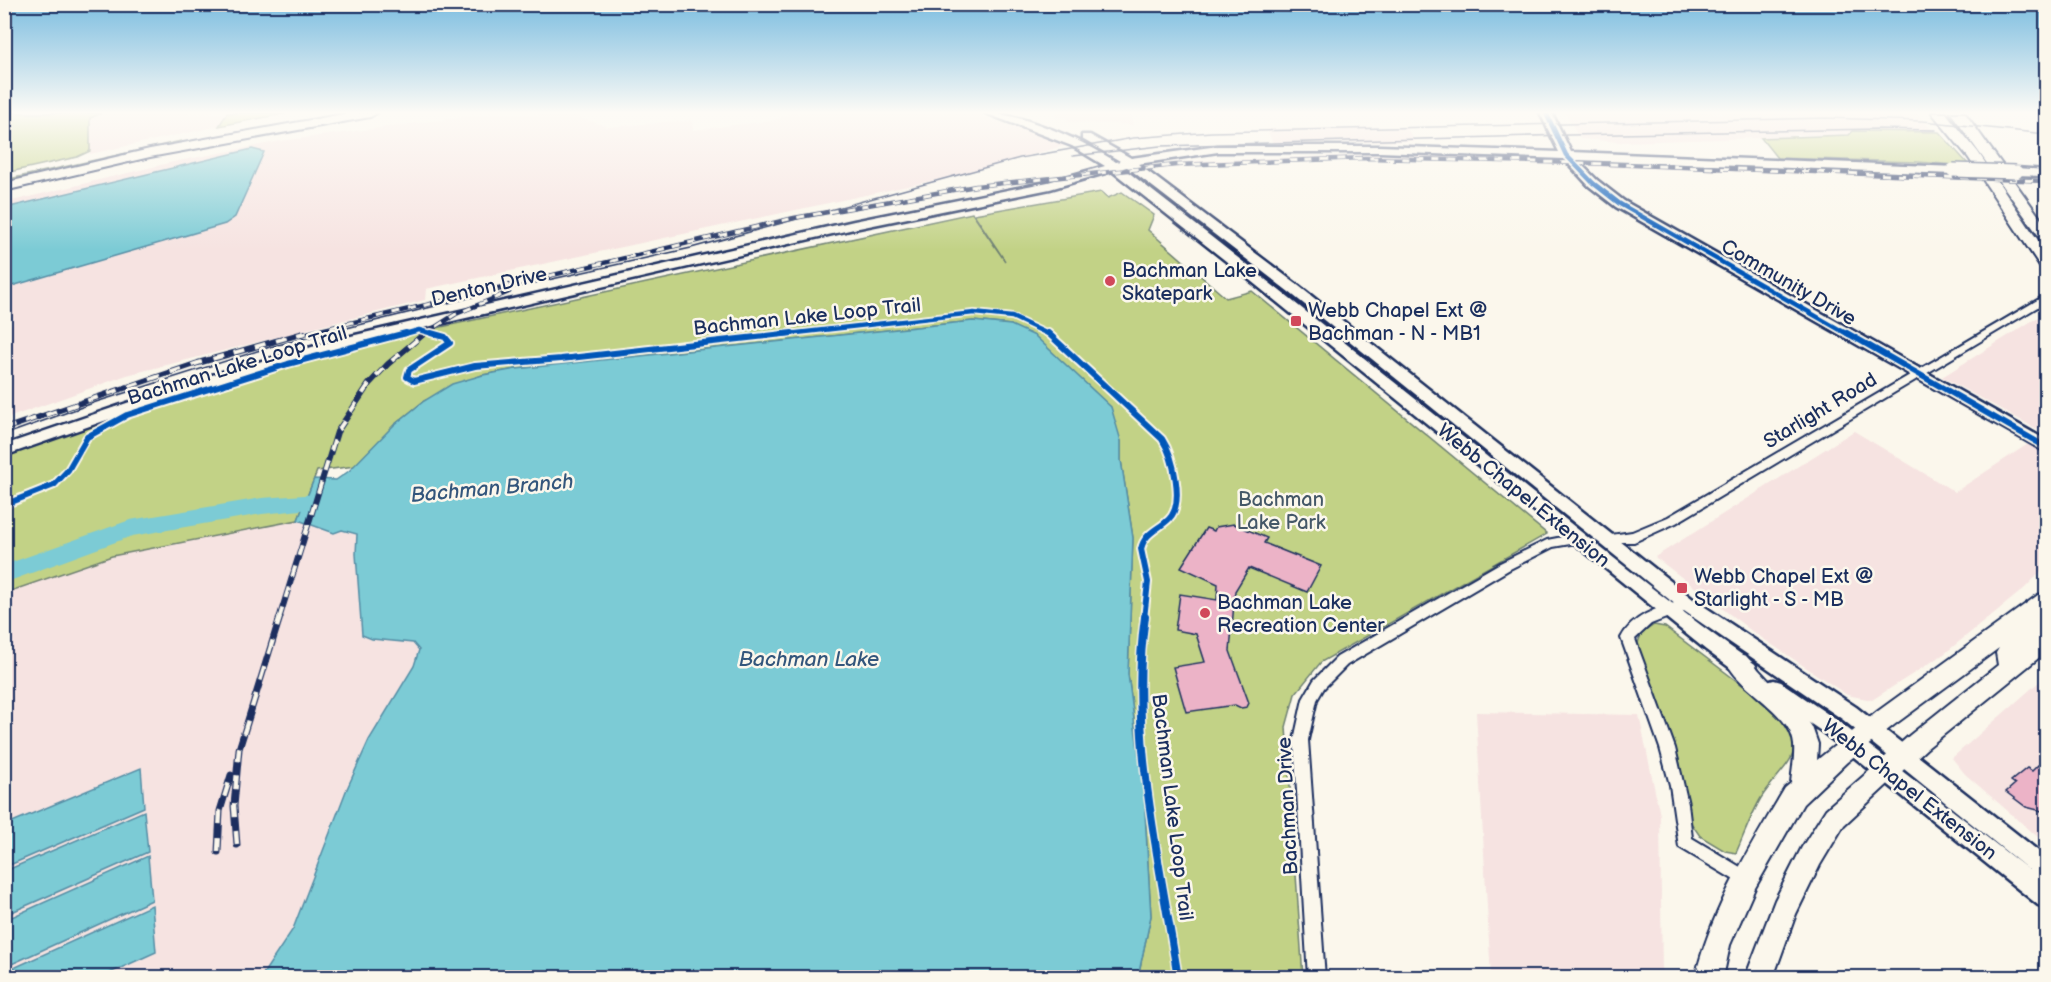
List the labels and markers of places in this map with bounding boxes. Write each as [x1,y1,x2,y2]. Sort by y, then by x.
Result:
place label: Bachman Lake Skatepark [1122,259,1257,306]
marker: Bachman Lake Skatepark [1103,274,1117,288]
place label: Webb Chapel Ext @ Bachman - N - MB1 [1308,299,1487,346]
marker: Webb Chapel Ext @ Bachman - N - MB1 [1289,314,1303,328]
place label: Webb Chapel Ext @ Starlight - S - MB [1694,565,1873,612]
marker: Webb Chapel Ext @ Starlight - S - MB [1675,581,1689,595]
place label: Bachman Lake Recreation Center [1217,591,1385,638]
marker: Bachman Lake Recreation Center [1198,606,1212,620]

